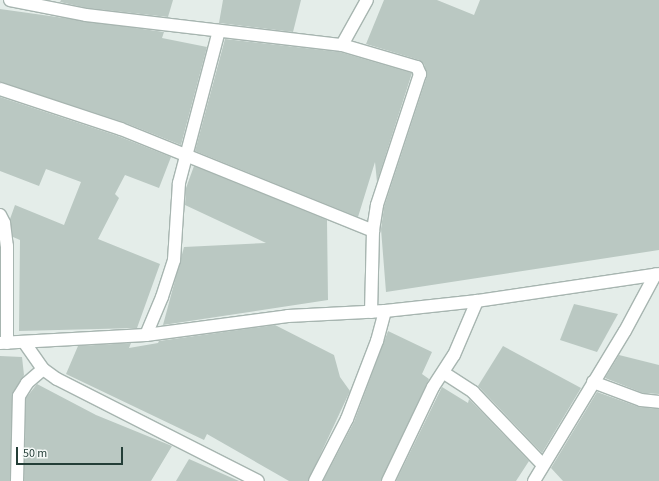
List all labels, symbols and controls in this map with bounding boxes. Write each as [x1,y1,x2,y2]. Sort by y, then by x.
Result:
scale bar [18,439,125,465]
text: 50 m [23,445,47,462]

